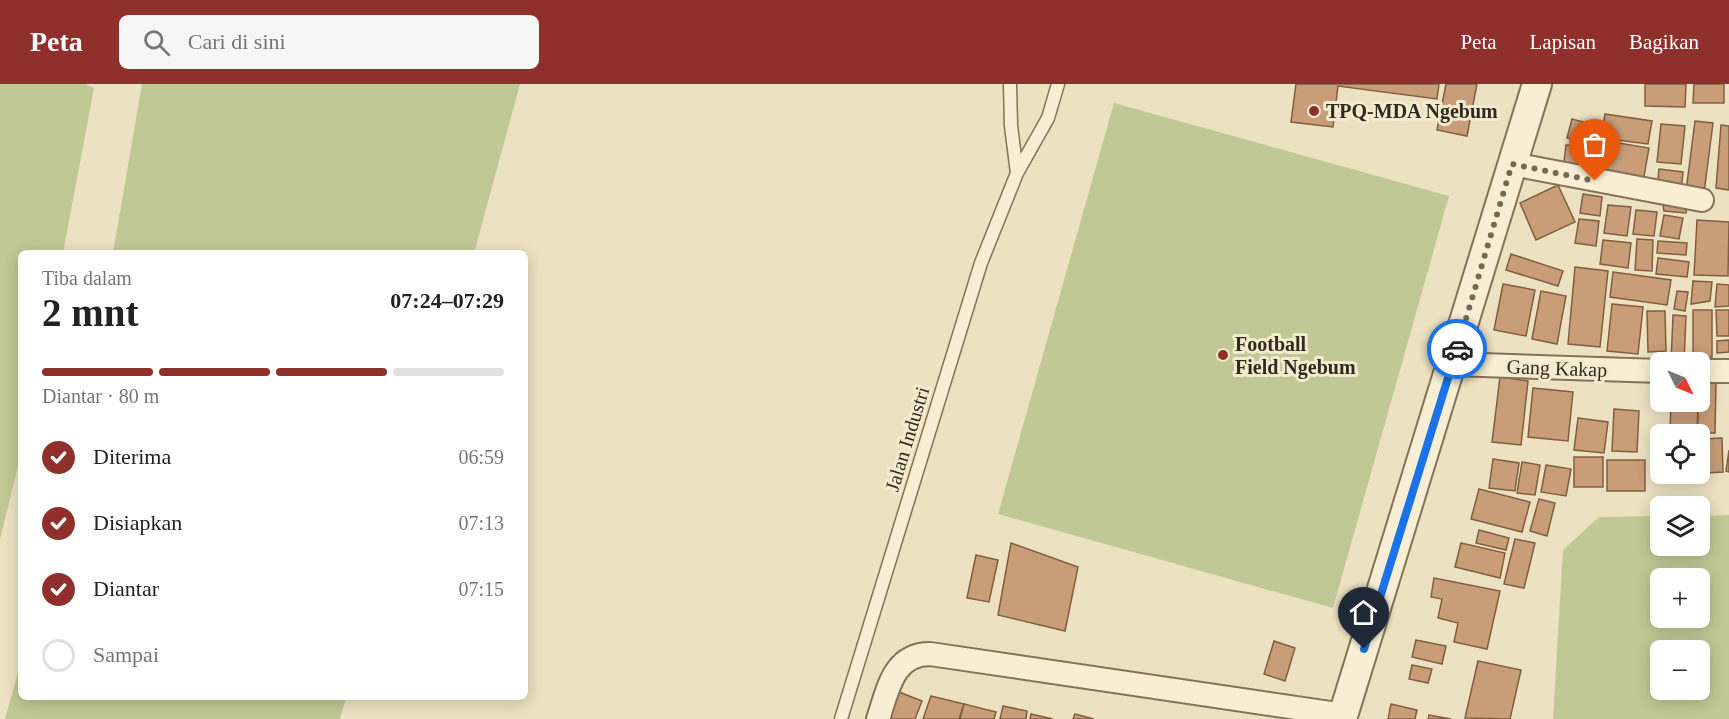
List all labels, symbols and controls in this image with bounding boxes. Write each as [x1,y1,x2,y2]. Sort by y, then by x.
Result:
search box [119,15,539,69]
text: Peta [30,26,83,57]
icon: search [140,26,173,59]
text: Cari di sini [188,29,286,54]
text: Peta [1460,30,1497,54]
text: Lapisan [1530,30,1596,54]
text: Bagikan [1629,30,1699,54]
place label: TPQ-MDA Ngebum [1326,100,1498,123]
marker: TPQ-MDA Ngebum [1307,104,1321,118]
pin [1569,119,1620,181]
icon: bag [1578,128,1611,161]
text: Tiba dalam [42,267,132,289]
text: 07:24–07:29 [390,288,504,313]
text: 2 mnt [42,291,138,334]
courier [1427,319,1487,379]
place label: Football Field Ngebum [1235,333,1356,379]
icon: car [1441,333,1474,366]
marker: Football Field Ngebum [1216,348,1230,362]
north arrow [1650,352,1710,412]
map controls [1650,352,1710,700]
street label: Gang Kakap [1506,355,1608,382]
street label: Jalan Industri [881,384,933,494]
text: Diantar · 80 m [42,385,159,407]
button: locate [1650,424,1710,484]
icon: check [42,441,75,474]
text: Diterima [93,444,171,469]
text: 06:59 [458,446,504,468]
button: layers [1650,496,1710,556]
icon: check [42,507,75,540]
text: Disiapkan [93,510,182,535]
text: 07:13 [458,512,504,534]
button: + [1650,568,1710,628]
icon: check [42,573,75,606]
text: Diantar [93,576,159,601]
text: 07:15 [458,578,504,600]
pin [1338,587,1389,649]
icon: home [1347,596,1380,629]
button: − [1650,640,1710,700]
text: Sampai [93,642,159,667]

